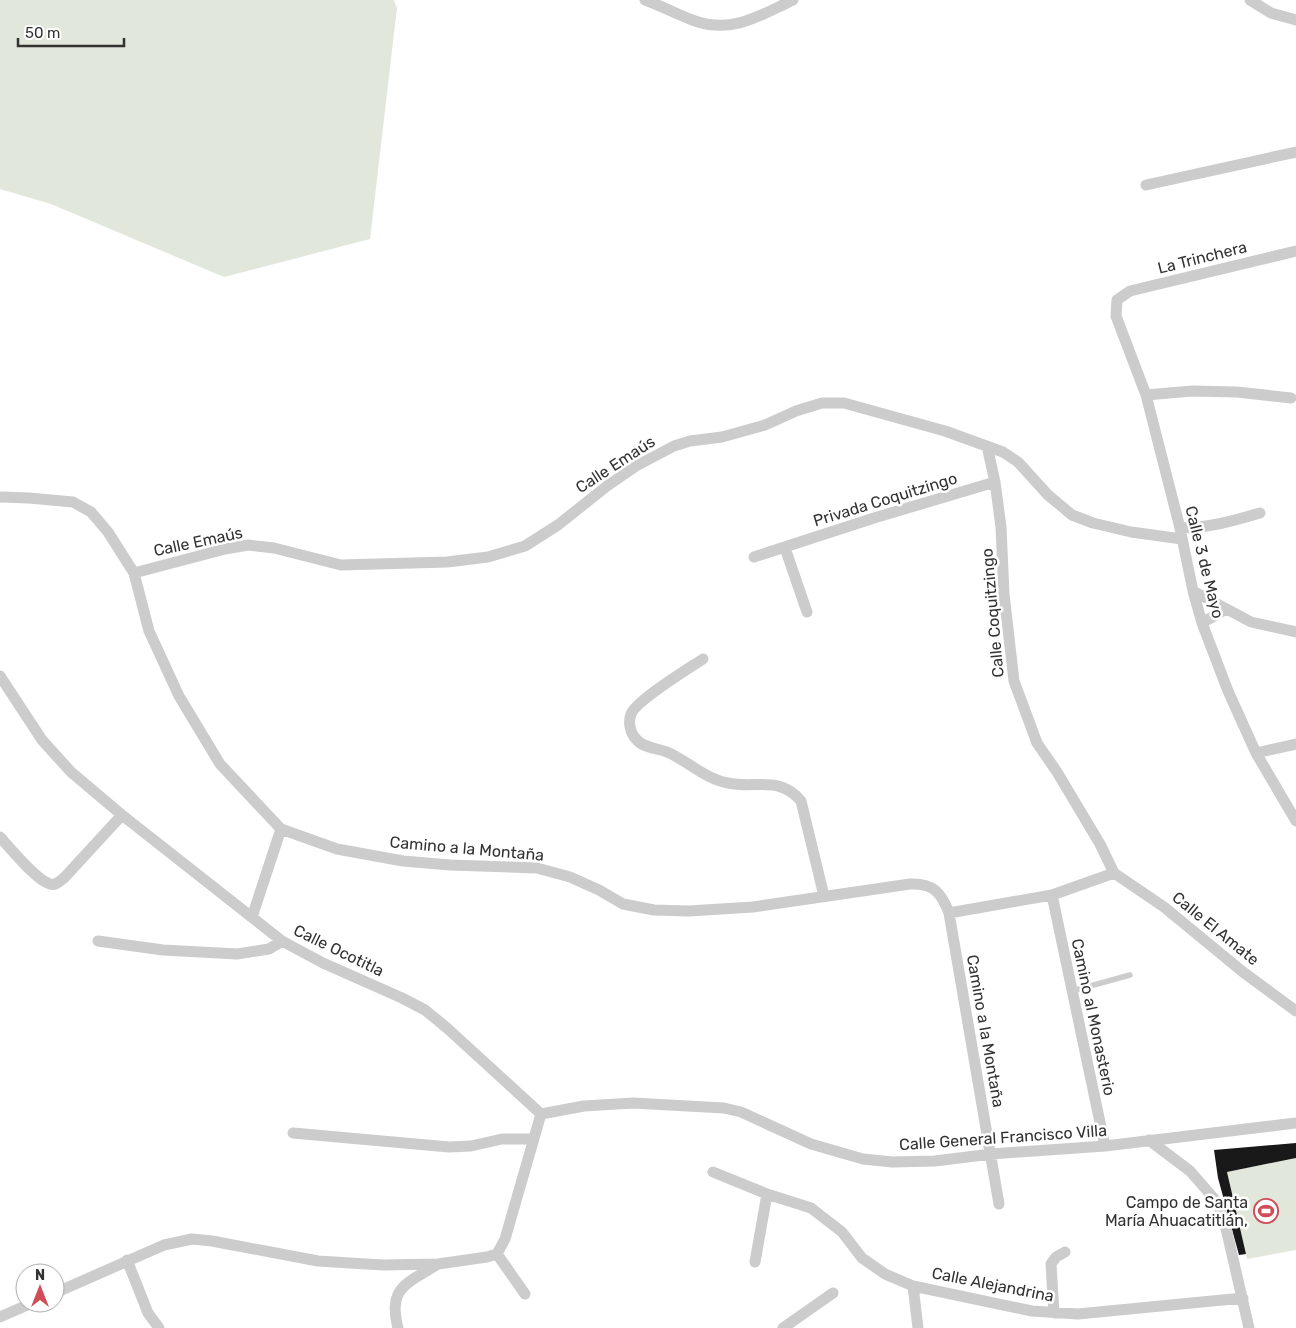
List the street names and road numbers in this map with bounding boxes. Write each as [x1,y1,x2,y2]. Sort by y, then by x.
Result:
street label: La Trinchera [1156,237,1249,278]
street label: Calle Emaús [572,432,658,497]
street label: Privada Coquitzingo [811,469,959,530]
street label: Calle 3 de Mayo [1181,504,1228,620]
street label: Calle Emaús [152,523,244,560]
street label: Calle Coquitzingo [977,548,1008,678]
street label: Camino a la Montaña [389,832,545,865]
street label: Calle El Amate [1168,888,1263,969]
street label: Calle Ocotitla [291,920,387,980]
street label: Camino al Monasterio [1068,937,1119,1097]
street label: Camino a la Montaña [963,953,1008,1109]
street label: Calle General Francisco Villa [899,1121,1108,1154]
street label: Calle Alejandrina [930,1263,1056,1306]

